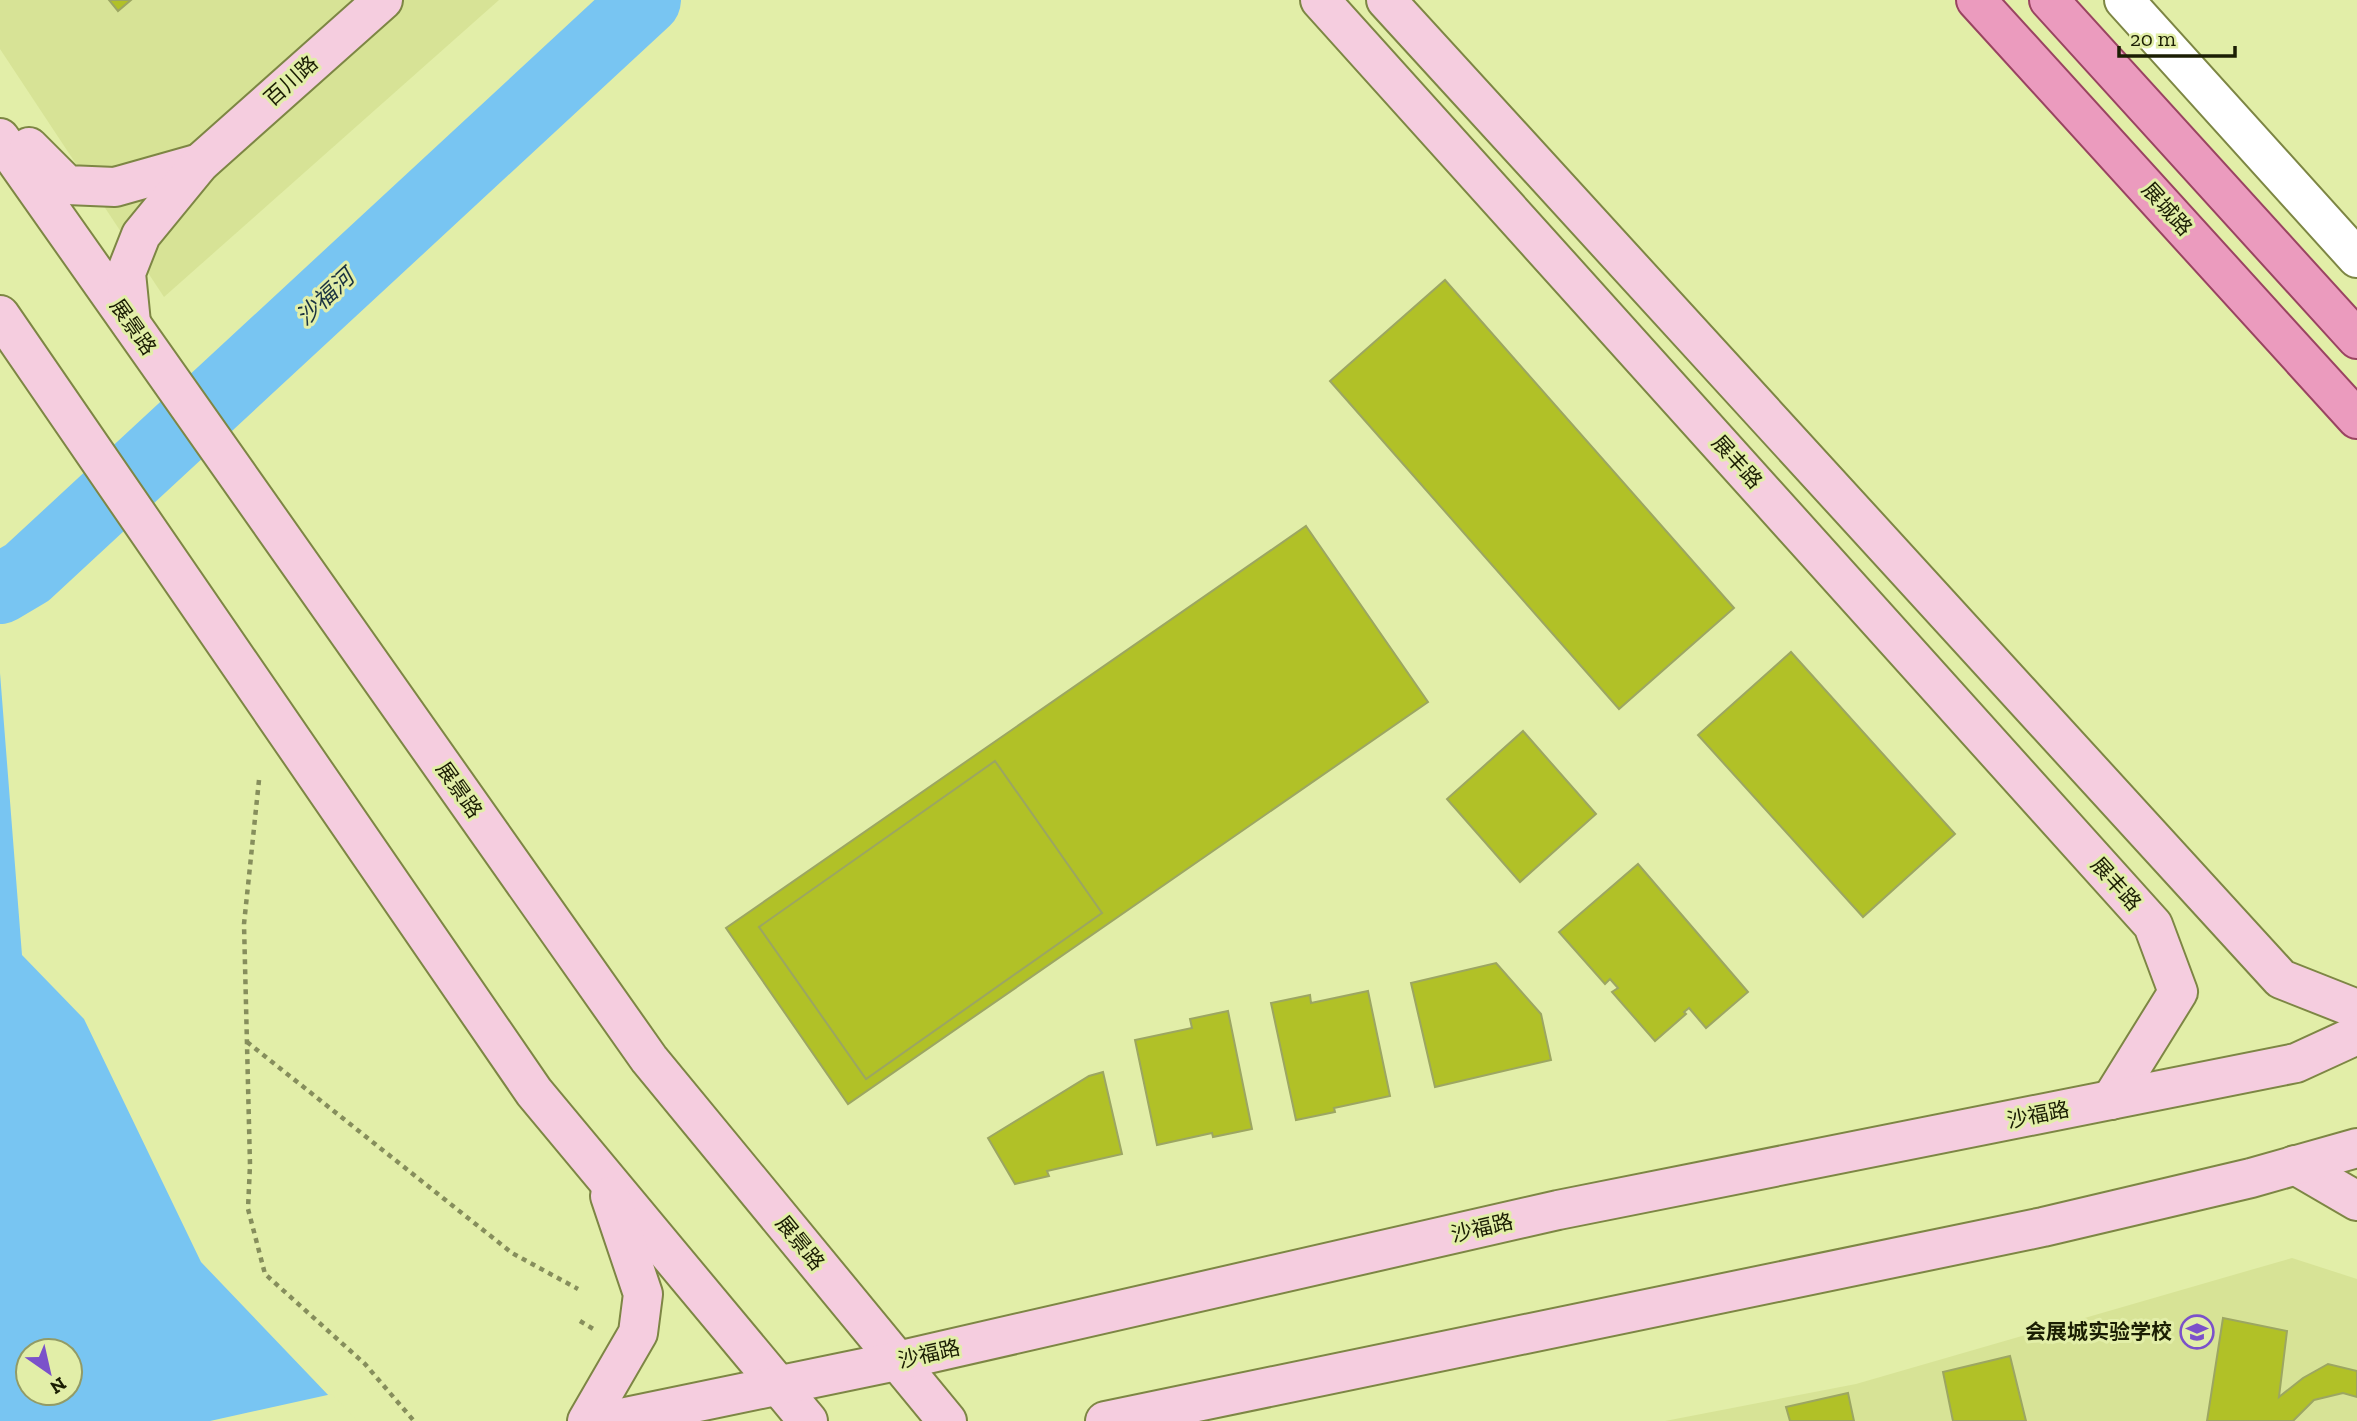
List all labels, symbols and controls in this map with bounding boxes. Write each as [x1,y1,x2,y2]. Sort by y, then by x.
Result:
scale bar [2119,14,2234,58]
text: 20 m [2130,26,2176,51]
street label: 百川路 [259,50,322,111]
street label: 展城路 [2137,177,2198,240]
water label: 沙福河 [290,261,363,331]
street label: 展景路 [105,294,162,360]
street label: 展丰路 [1707,430,1768,493]
street label: 展景路 [431,757,488,823]
street label: 展丰路 [2086,852,2147,915]
street label: 沙福路 [2005,1096,2071,1133]
street label: 沙福路 [1448,1208,1515,1247]
street label: 展景路 [771,1210,830,1275]
school or university icon: 会展城实验学校 [2178,1313,2216,1351]
place label: 会展城实验学校 [2025,1319,2172,1344]
street label: 沙福路 [895,1334,962,1373]
north arrow [14,1337,84,1407]
text: N [46,1372,71,1399]

